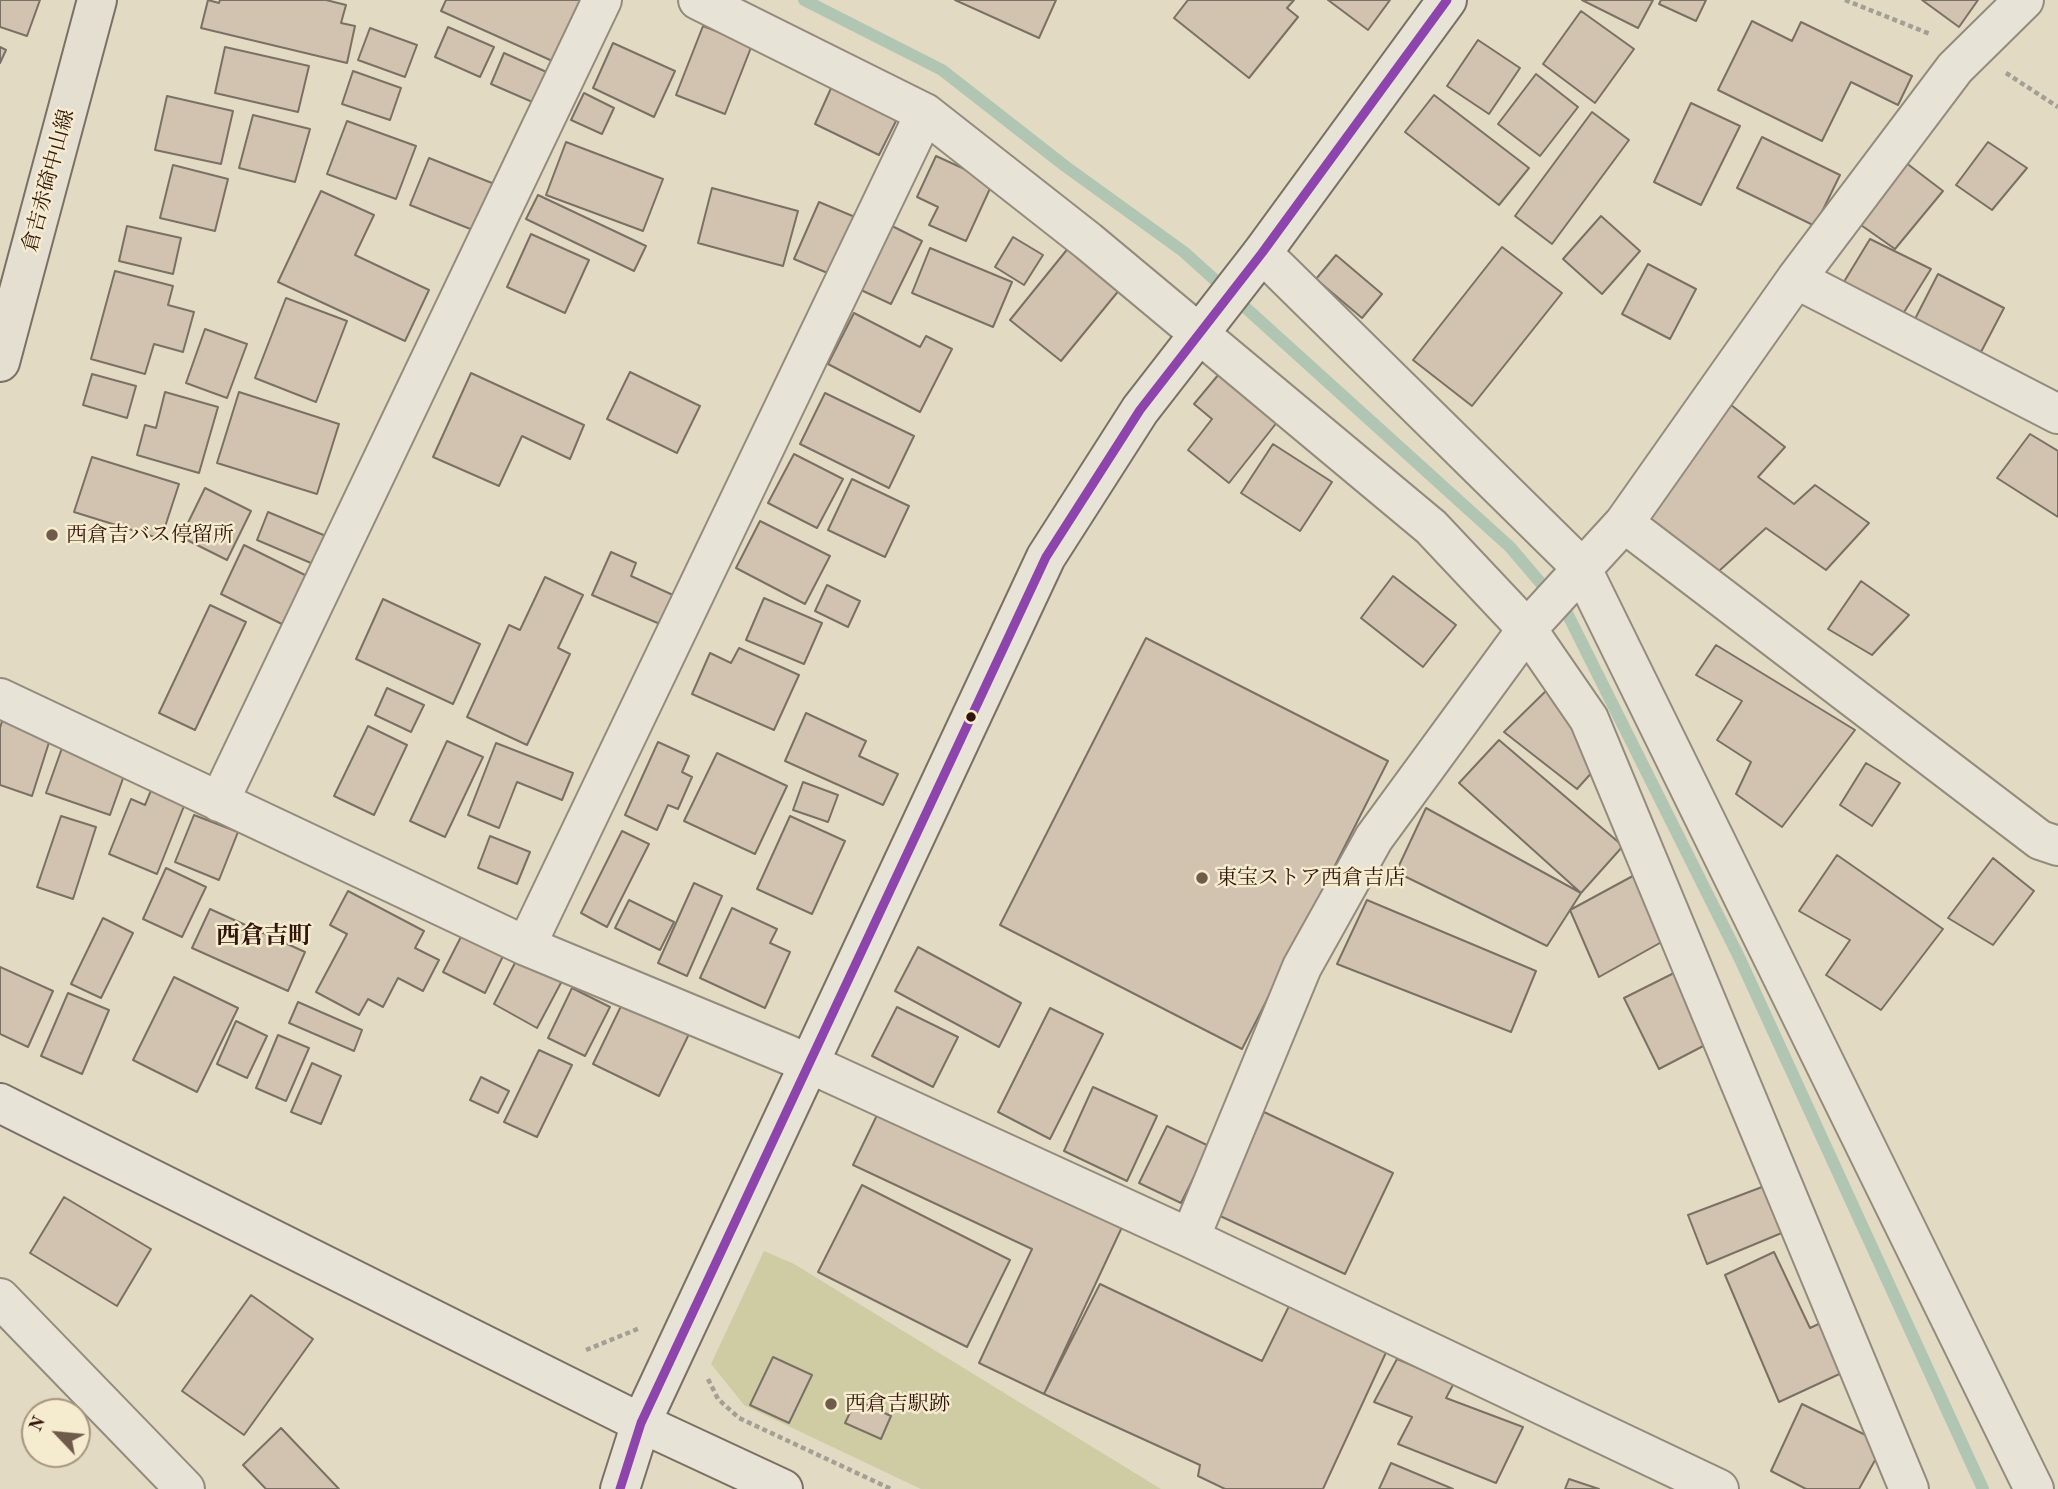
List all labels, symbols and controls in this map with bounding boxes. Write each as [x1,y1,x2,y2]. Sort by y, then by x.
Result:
street label: 倉吉赤碕中山線 [18,107,80,255]
place label: 西倉吉バス停留所 [66,522,234,548]
marker: 西倉吉バス停留所 [44,527,60,543]
unlabelled marker [964,710,978,724]
place label: 東宝ストア西倉吉店 [1216,865,1405,891]
marker: 東宝ストア西倉吉店 [1194,870,1210,886]
district label: 西倉吉町 [216,923,312,951]
place label: 西倉吉駅跡 [845,1391,950,1417]
marker: 西倉吉駅跡 [823,1396,839,1412]
north arrow [21,1398,91,1468]
text: N [27,1414,50,1435]

